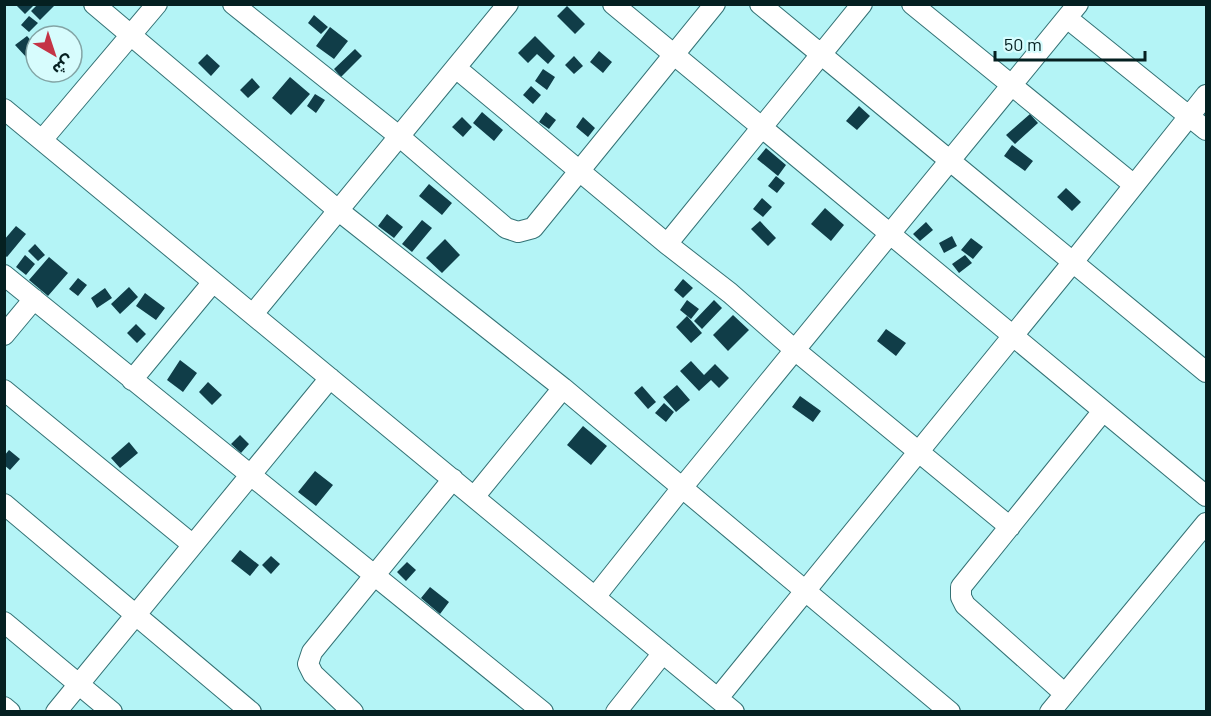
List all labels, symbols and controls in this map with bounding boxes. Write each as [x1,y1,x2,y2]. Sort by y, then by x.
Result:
north arrow [24,24,84,84]
scale bar [995,24,1145,62]
text: 50 m [1004,33,1042,55]
text: ش [49,51,78,80]

